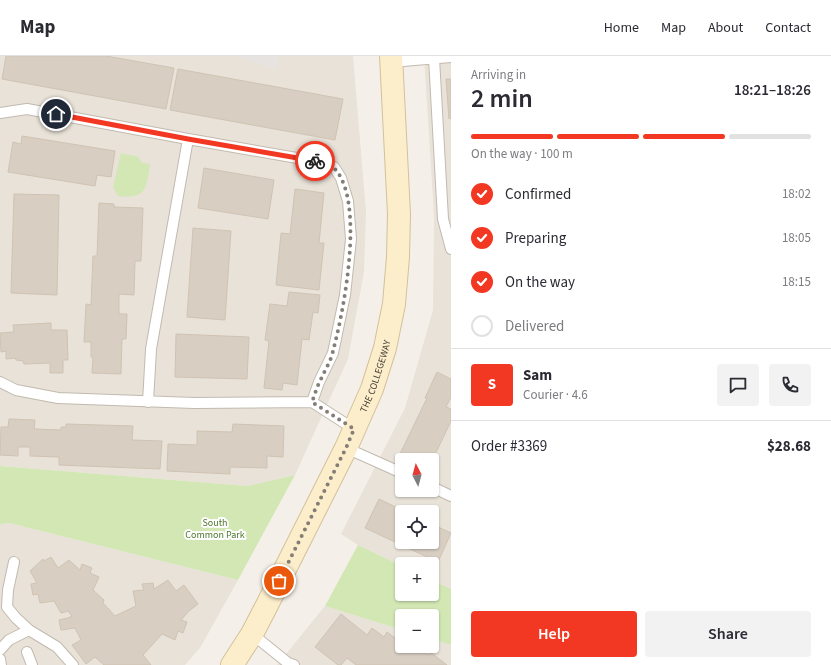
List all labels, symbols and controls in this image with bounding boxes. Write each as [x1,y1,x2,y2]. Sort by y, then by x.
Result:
text: Map [20,14,55,41]
text: Home [604,18,639,38]
text: Map [661,18,686,38]
text: About [708,18,743,38]
text: Contact [765,18,811,38]
text: Arriving in [471,66,526,84]
text: 2 min [471,80,533,117]
text: 18:21–18:26 [734,80,811,101]
pin [39,97,73,131]
icon: home [45,103,67,125]
courier [295,141,335,181]
text: On the way · 100 m [471,145,573,163]
icon: bike [304,150,326,172]
icon: check [471,183,493,205]
text: Confirmed [505,184,571,205]
text: 18:02 [782,185,811,203]
icon: check [471,227,493,249]
text: Preparing [505,228,566,249]
text: 18:05 [782,229,811,247]
icon: check [471,271,493,293]
text: On the way [505,272,575,293]
text: 18:15 [782,273,811,291]
text: Delivered [505,316,564,337]
street label: THE COLLEGEWAY [357,339,394,415]
button: chat [717,364,759,406]
button: phone [769,364,811,406]
text: Sam [523,365,552,386]
text: S [488,374,496,395]
text: Courier · 4.6 [523,386,588,404]
text: Order #3369 [471,436,547,457]
text: $28.68 [767,436,811,457]
north arrow [395,453,439,497]
map controls [395,453,439,653]
button: locate [395,505,439,549]
park label: South Common Park [185,516,245,542]
button: + [395,557,439,601]
pin [262,564,296,598]
icon: bag [268,570,290,592]
button: − [395,609,439,653]
button: Help [471,611,637,657]
button: Share [645,611,811,657]

